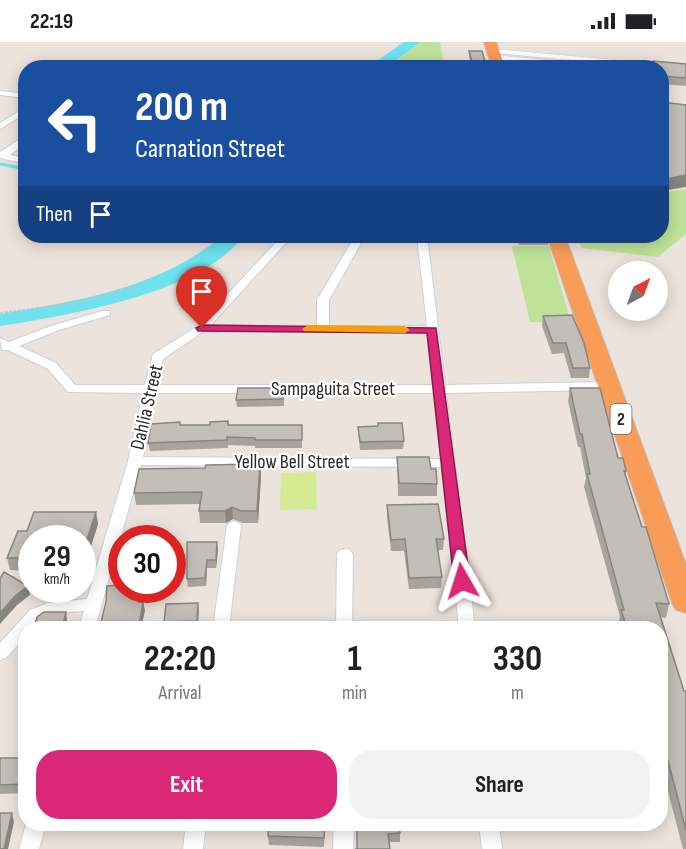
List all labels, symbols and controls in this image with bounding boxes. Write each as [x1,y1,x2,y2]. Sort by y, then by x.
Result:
text: 22:19 [30,8,73,35]
text: 200 m [135,82,228,133]
icon: left [36,84,114,162]
text: Carnation Street [135,133,285,165]
icon: arrive [84,198,117,231]
text: Then [36,201,72,228]
north arrow [608,261,668,321]
map controls [608,261,668,321]
pin [176,266,227,328]
icon: arrive [185,275,218,308]
street label: Dahlia Street [126,362,168,452]
street label: Sampaguita Street [271,377,395,401]
road number: 2 [610,404,632,434]
street label: Yellow Bell Street [234,450,350,474]
speed limit sign: 30 [108,525,186,603]
text: 29 [43,539,71,575]
position arrow [430,549,494,613]
text: km/h [44,570,70,589]
text: 22:20 [144,638,216,681]
text: 1 [347,638,362,681]
text: 330 [493,638,542,681]
text: Arrival [158,681,201,705]
text: min [342,681,367,705]
text: m [511,681,524,705]
button: Exit [36,750,337,819]
button: Share [349,750,650,819]

